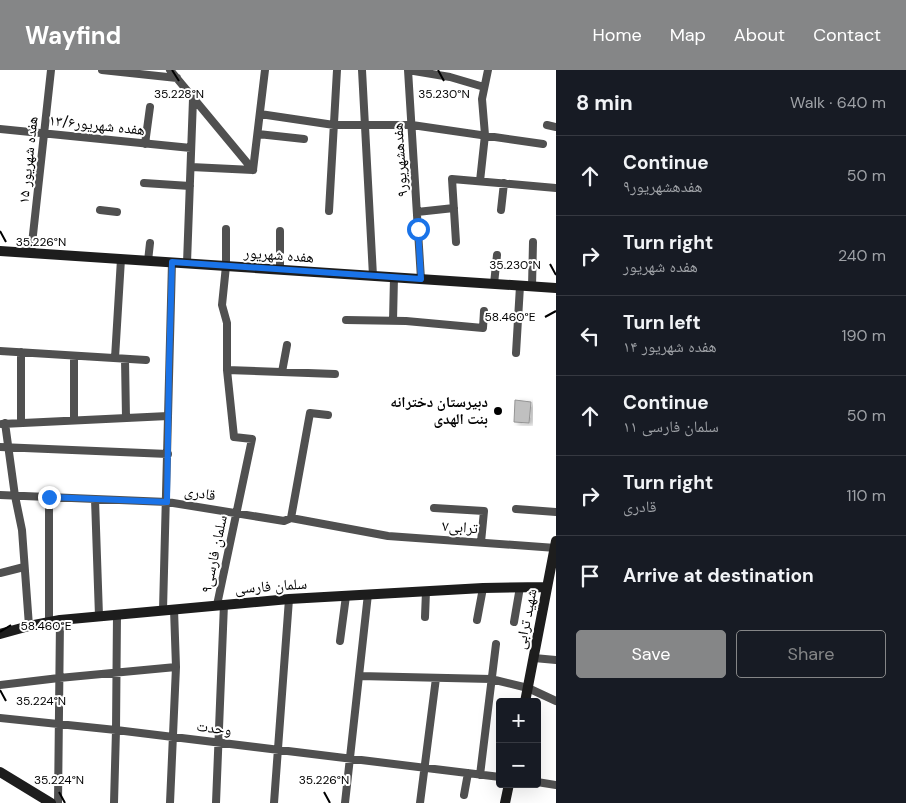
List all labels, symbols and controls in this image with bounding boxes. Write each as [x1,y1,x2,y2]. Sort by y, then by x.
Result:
text: Wayfind [25,20,121,51]
text: Home [592,23,642,47]
text: Map [670,23,706,47]
text: About [734,23,785,47]
text: Contact [813,23,881,47]
text: 35.228°N [154,86,204,102]
text: 35.230°N [418,86,470,102]
text: 8 min [576,89,633,117]
text: Walk · 640 m [790,92,886,113]
street label: هفده شهریور۱۳/۶ [48,110,146,140]
street label: هفده شهریور ۱۵ [13,115,43,205]
street label: هفدهشهریور۹ [387,122,413,198]
text: Continue [623,150,709,175]
icon: ahead [576,162,604,190]
text: 50 m [847,165,886,186]
text: هفدهشهریور۹ [623,176,703,197]
route start [407,218,430,241]
text: Turn right [623,230,713,255]
text: 35.226°N [16,234,66,250]
icon: right [576,242,604,270]
street label: هفده شهریور [242,243,315,267]
text: 240 m [838,245,886,266]
text: هفده شهریور [623,256,698,277]
text: 35.230°N [489,257,541,273]
text: 58.460°E [485,309,536,325]
text: Turn left [623,310,701,335]
icon: left [576,322,604,350]
text: 190 m [842,325,886,346]
text: هفده شهریور ۱۴ [623,336,717,357]
text: Continue [623,390,709,415]
place label: دبیرستان دخترانه بنت الهدی [390,392,488,429]
icon: ahead [576,402,604,430]
marker: دبیرستان دخترانه بنت الهدی [492,405,504,417]
text: 50 m [847,405,886,426]
text: سلمان فارسی ۱۱ [623,416,719,437]
text: Turn right [623,470,713,495]
street label: قادری [183,481,217,505]
icon: right [576,482,604,510]
text: 110 m [847,485,886,506]
route end [38,486,61,509]
text: قادری [623,496,656,517]
street label: سلمان فارسی۹ [196,513,232,595]
street label: ترابی۷ [441,516,479,538]
icon: arrive [576,562,604,590]
text: Arrive at destination [623,563,814,588]
street label: سلمان فارسی [234,573,308,599]
street label: شهید ترابی [510,587,542,651]
text: 58.460°E [21,618,72,634]
button: Save [576,630,726,678]
button: Share [736,630,886,678]
text: 35.224°N [16,693,66,709]
map controls [496,698,541,788]
button: + [496,698,541,743]
street label: وحدت [195,716,233,740]
button: − [496,743,541,788]
text: 35.224°N [34,772,84,788]
text: 35.226°N [299,772,349,788]

